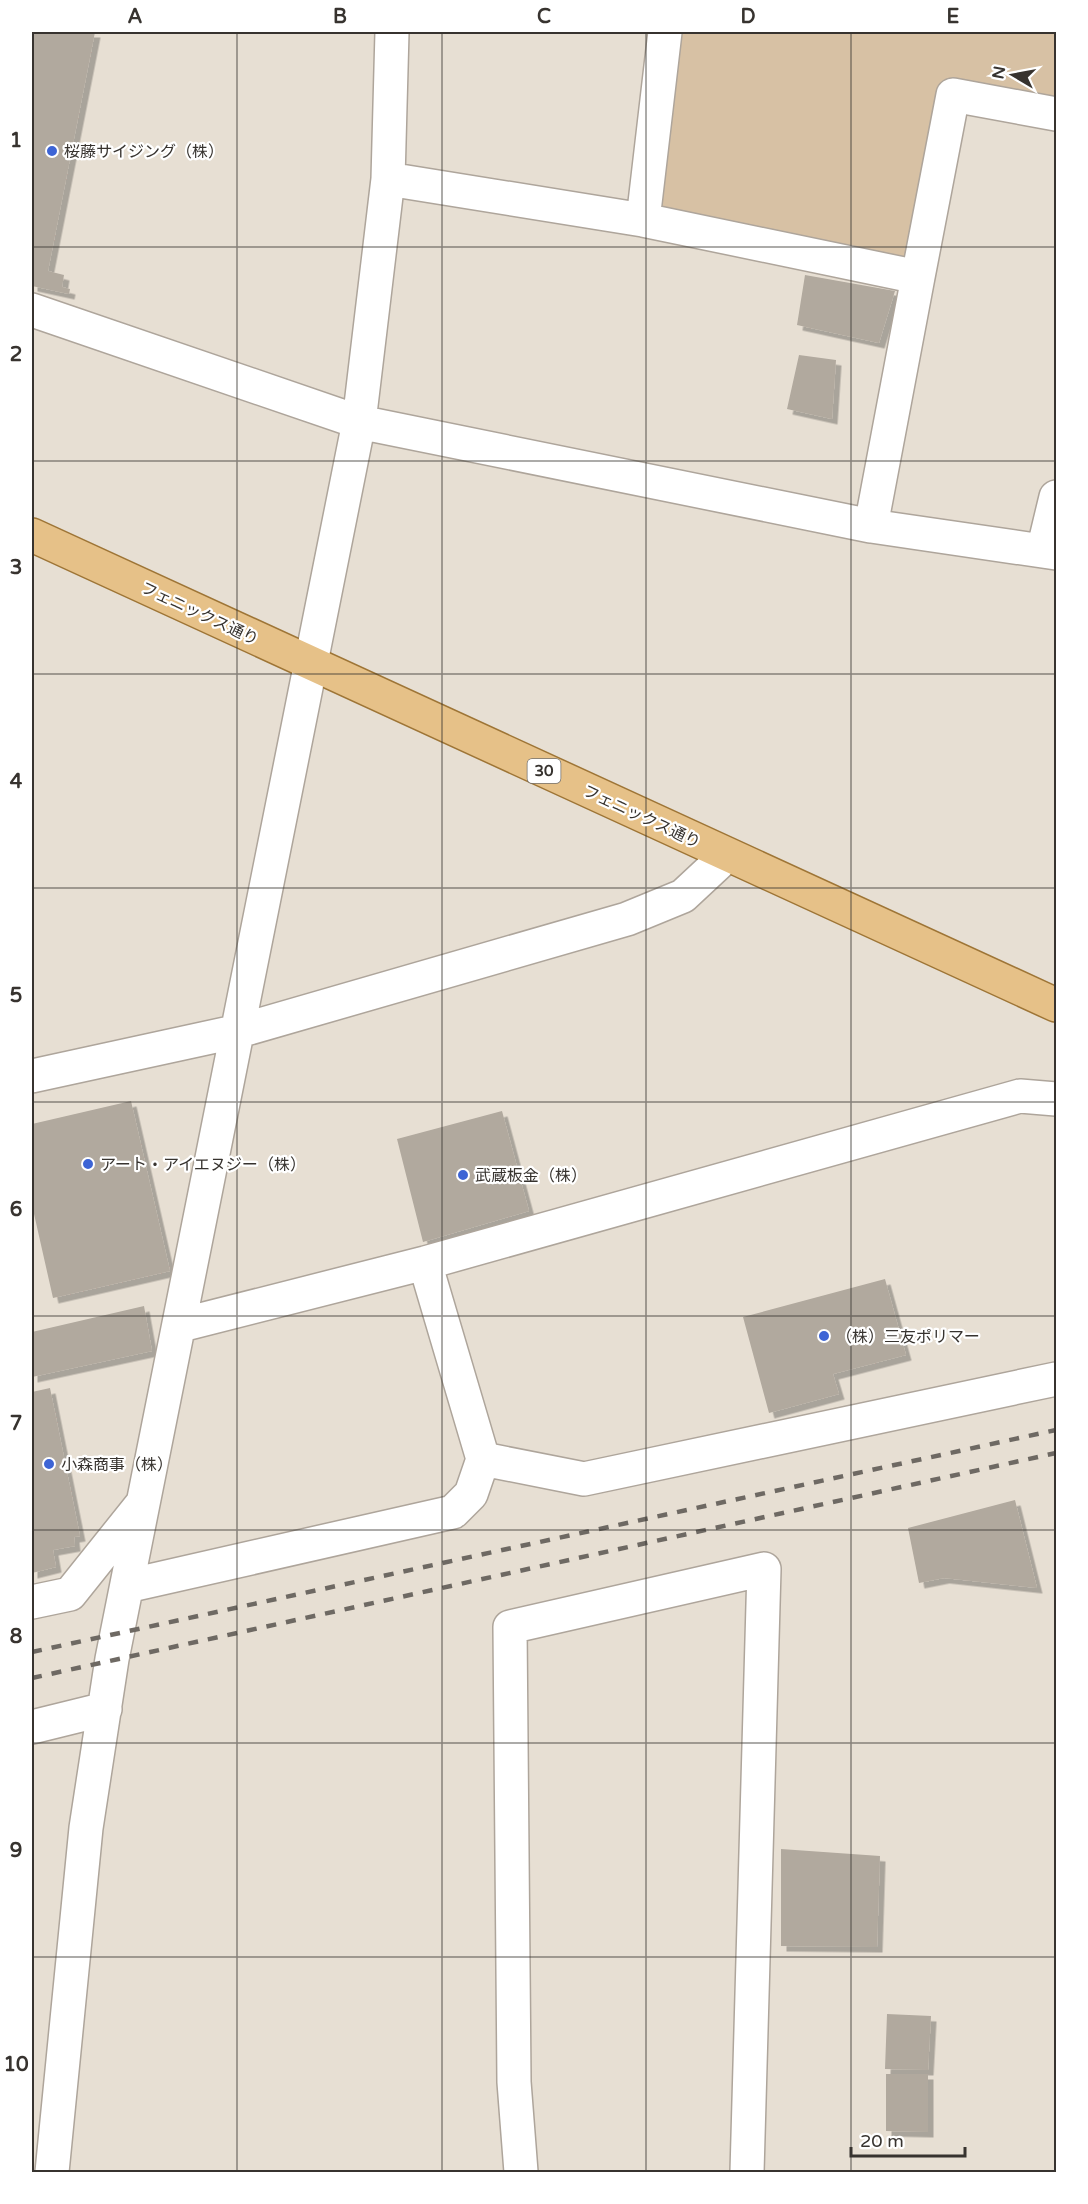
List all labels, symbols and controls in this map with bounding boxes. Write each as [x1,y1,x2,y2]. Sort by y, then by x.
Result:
text: A [128,5,143,29]
text: B [333,5,347,29]
text: C [537,5,551,29]
text: D [740,5,756,29]
text: E [947,5,960,29]
north arrow [983,45,1043,105]
text: N [988,65,1010,81]
text: 1 [10,129,22,153]
place label: 桜藤サイジング（株） [64,142,224,162]
marker: 桜藤サイジング（株） [45,144,59,158]
text: 2 [10,343,22,367]
text: 3 [10,556,22,580]
street label: フェニックス通り [138,578,262,650]
road number: 30 [528,759,560,783]
text: 4 [10,770,23,794]
street label: フェニックス通り [580,781,704,853]
text: 5 [10,984,22,1008]
place label: アート・アイエヌジー（株） [100,1155,306,1175]
marker: アート・アイエヌジー（株） [81,1157,95,1171]
place label: 武蔵板金（株） [475,1166,587,1186]
marker: 武蔵板金（株） [456,1168,470,1182]
text: 6 [10,1198,22,1222]
place label: （株）三友ポリマー [836,1327,980,1347]
marker: （株）三友ポリマー [817,1329,831,1343]
text: 7 [10,1412,22,1436]
place label: 小森商事（株） [61,1455,173,1475]
marker: 小森商事（株） [42,1457,56,1471]
text: 8 [10,1625,22,1649]
text: 9 [10,1839,22,1863]
text: 10 [3,2053,29,2077]
scale bar [851,2120,965,2158]
text: 20 m [860,2130,904,2152]

